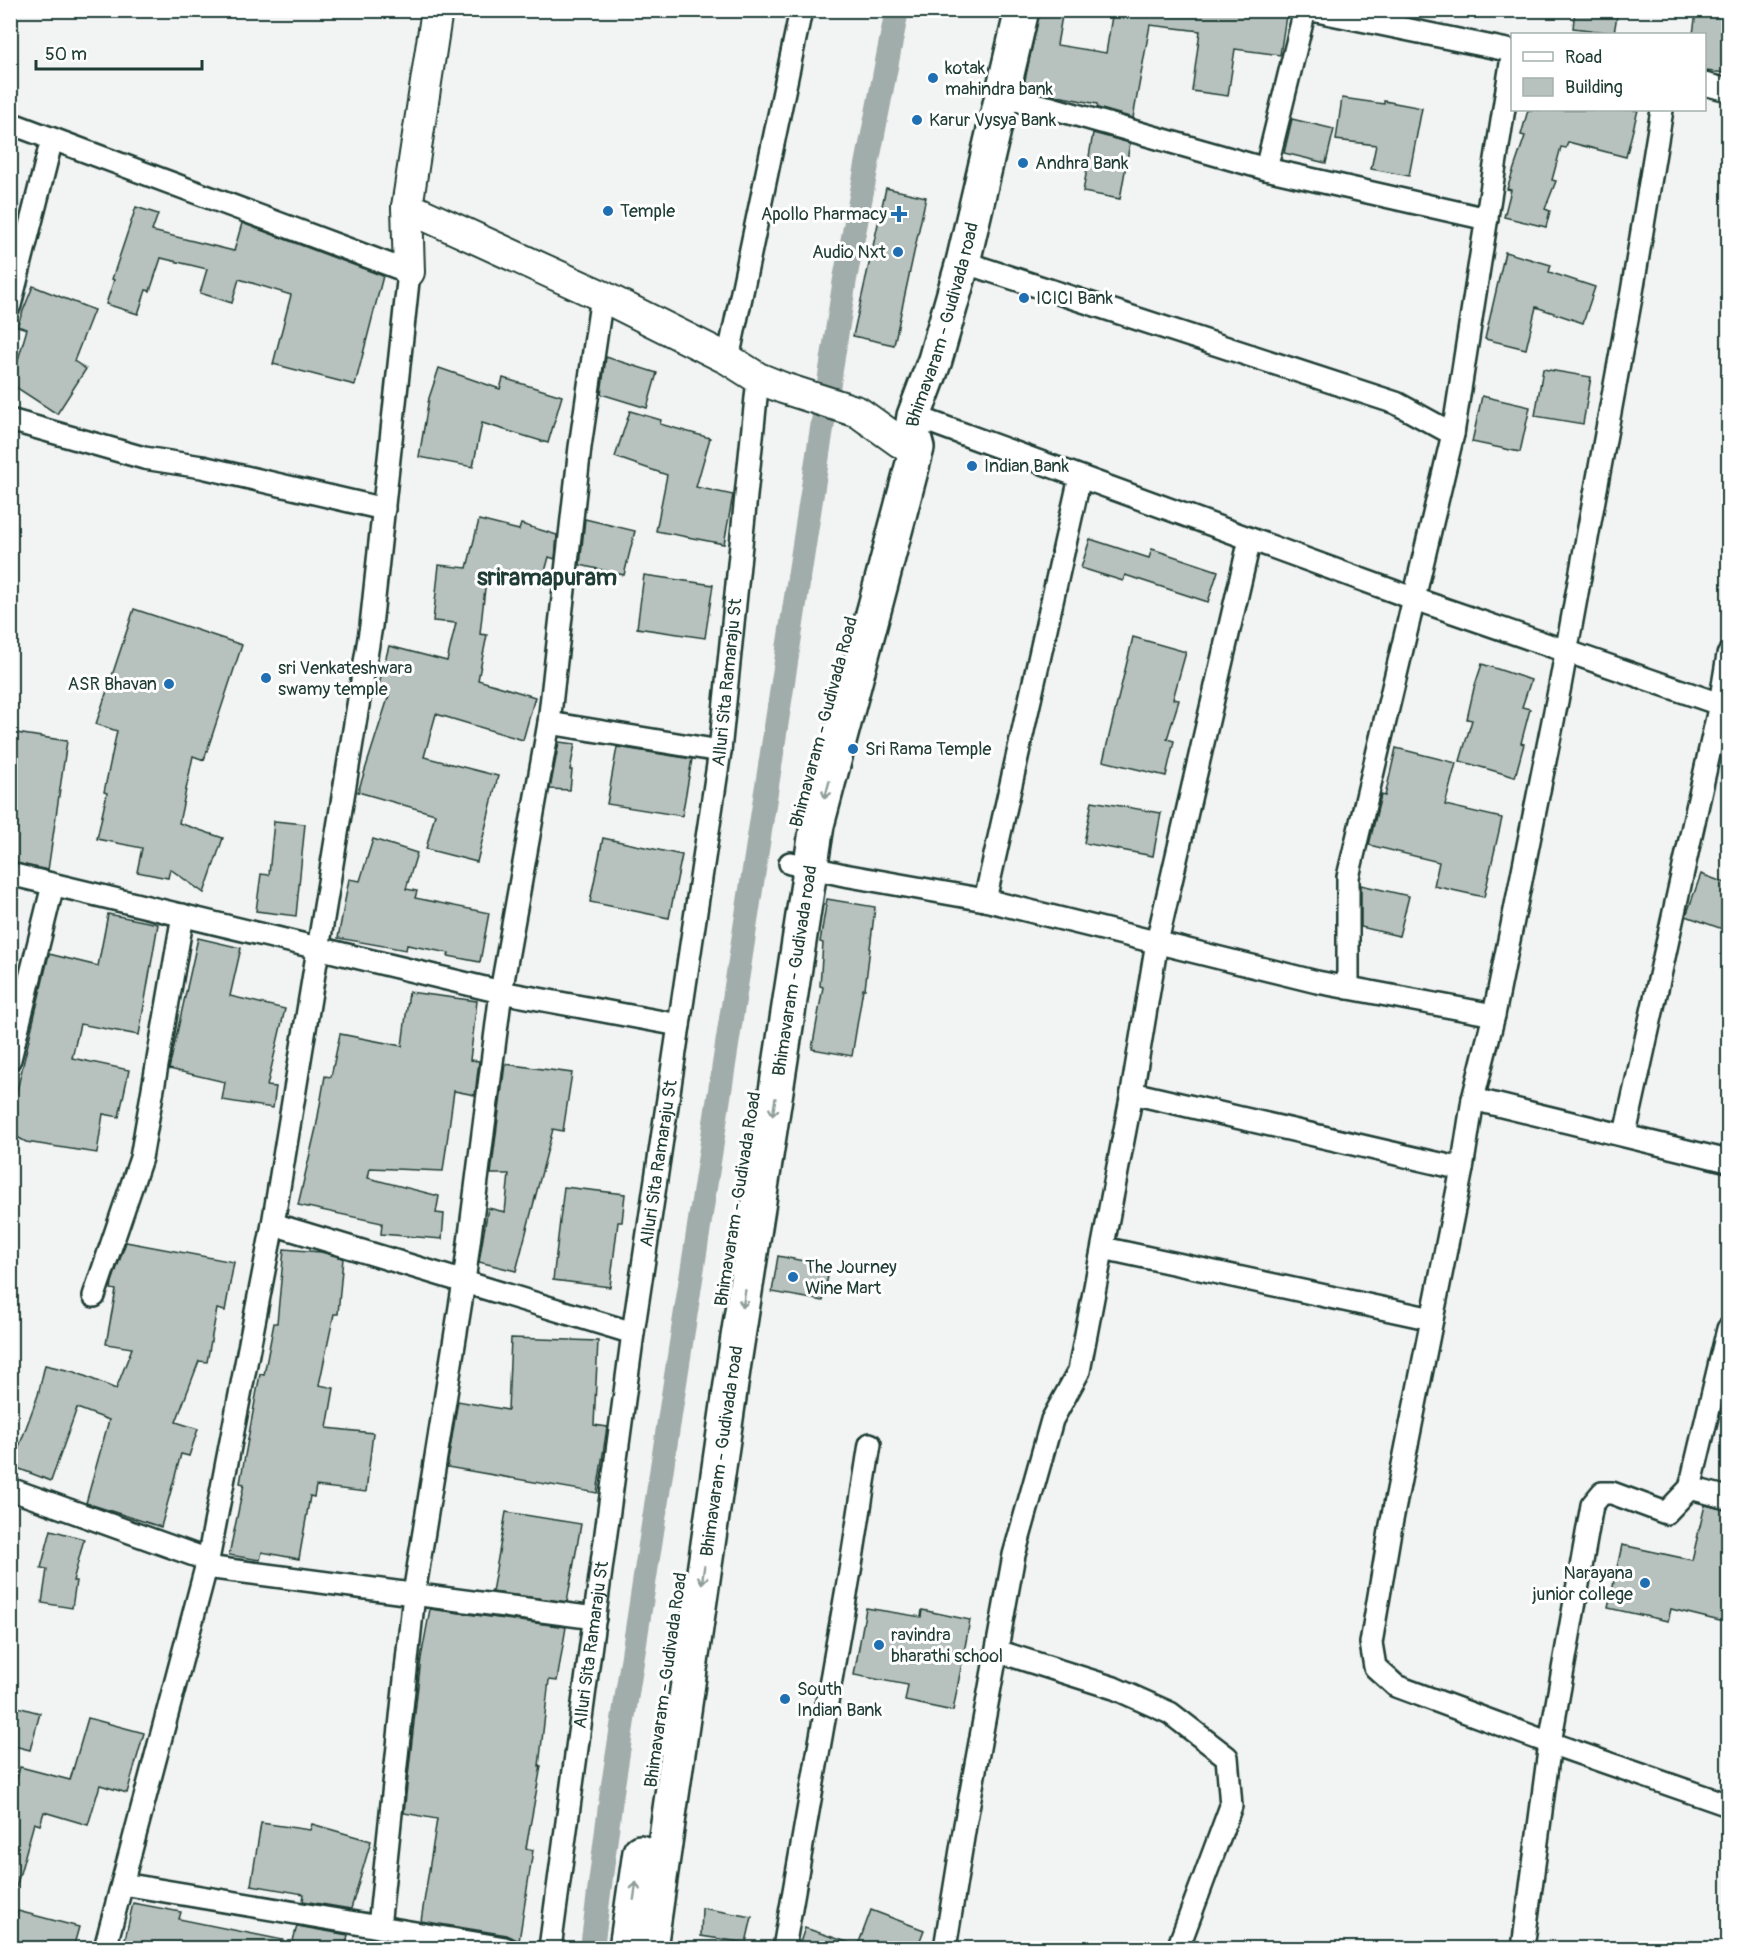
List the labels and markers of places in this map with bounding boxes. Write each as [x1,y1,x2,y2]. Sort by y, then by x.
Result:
place label: kotak mahindra bank [945,57,1054,101]
marker: kotak mahindra bank [926,71,940,85]
place label: Karur Vysya Bank [929,109,1057,132]
marker: Karur Vysya Bank [910,113,924,127]
place label: Andhra Bank [1035,152,1129,175]
marker: Andhra Bank [1016,156,1030,170]
place label: Temple [620,200,675,223]
place label: Apollo Pharmacy [761,203,887,226]
marker: Temple [601,204,615,218]
marker: Apollo Pharmacy [892,207,906,221]
place label: Audio Nxt [812,241,887,264]
marker: Audio Nxt [891,245,905,259]
place label: ICICI Bank [1036,287,1114,310]
marker: ICICI Bank [1017,291,1031,305]
place label: Indian Bank [984,455,1069,478]
marker: Indian Bank [965,459,979,473]
place label: sri Venkateshwara swamy temple [278,657,412,701]
marker: sri Venkateshwara swamy temple [259,671,273,685]
place label: ASR Bhavan [67,673,157,696]
marker: ASR Bhavan [162,677,176,691]
place label: Sri Rama Temple [865,738,991,761]
marker: Sri Rama Temple [846,742,860,756]
place label: The Journey Wine Mart [805,1256,897,1300]
marker: The Journey Wine Mart [786,1270,800,1284]
place label: Narayana junior college [1532,1562,1633,1606]
marker: Narayana junior college [1638,1576,1652,1590]
place label: ravindra bharathi school [891,1624,1003,1668]
marker: ravindra bharathi school [872,1638,886,1652]
place label: South Indian Bank [797,1678,882,1722]
marker: South Indian Bank [778,1692,792,1706]

